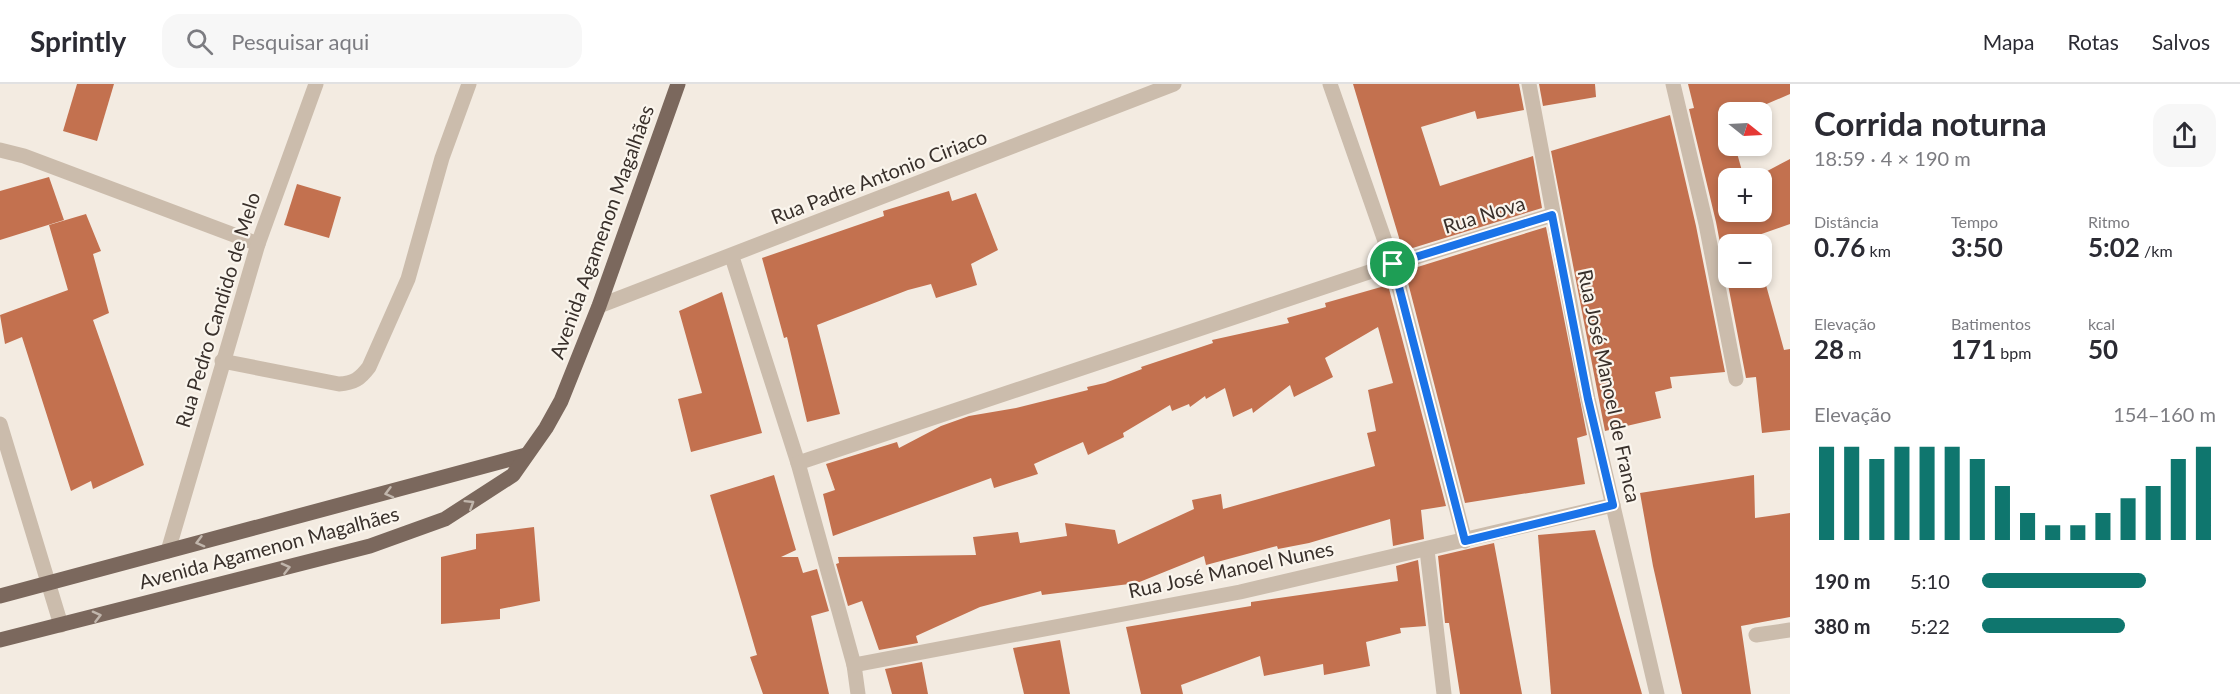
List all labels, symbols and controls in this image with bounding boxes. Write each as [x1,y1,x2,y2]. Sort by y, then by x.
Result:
search box [162,14,582,68]
text: Sprintly [30,24,126,58]
icon: search [183,25,216,58]
text: Pesquisar aqui [231,28,369,55]
text: Mapa [1983,29,2035,54]
text: Rotas [2068,29,2119,54]
text: Salvos [2152,29,2210,54]
street label: Avenida Agamenon Magalhães [544,102,658,362]
north arrow [1718,102,1772,156]
map controls [1718,102,1772,288]
text: Corrida noturna [1814,103,2047,143]
button: share [2153,104,2216,167]
street label: Rua Padre Antonio Ciriaco [767,124,990,228]
text: 18:59 · 4 × 190 m [1814,146,1971,170]
button: + [1718,168,1772,222]
street label: Rua Pedro Candido de Melo [170,189,264,430]
street label: Rua Nova [1440,190,1528,238]
text: Distância [1814,212,1879,231]
text: Tempo [1951,212,1998,231]
text: Ritmo [2088,212,2130,231]
text: 0.76 [1814,231,1865,263]
text: 3:50 [1951,231,2003,263]
text: 5:02 [2088,231,2140,263]
button: − [1718,234,1772,288]
pin [1367,238,1418,289]
text: km [1865,241,1891,260]
text: /km [2140,241,2173,260]
icon: arrive [1376,247,1409,280]
street label: Rua José Manoel de Franca [1574,267,1646,505]
text: Elevação [1814,314,1876,333]
text: Batimentos [1951,314,2031,333]
text: kcal [2088,314,2115,333]
text: 28 [1814,333,1844,365]
text: 171 [1951,333,1996,365]
text: 50 [2088,333,2118,365]
text: m [1844,343,1861,362]
text: bpm [1996,343,2031,362]
text: Elevação [1814,402,1891,426]
text: 154–160 m [2113,402,2216,426]
one-way arrow [384,486,395,498]
one-way arrow [464,500,474,512]
street label: Avenida Agamenon Magalhães [136,501,401,593]
one-way arrow [196,535,206,548]
street label: Rua José Manoel Nunes [1126,536,1336,603]
one-way arrow [281,562,291,575]
text: 190 m [1814,569,1870,593]
text: 5:10 [1910,569,1950,593]
one-way arrow [92,610,102,623]
text: 380 m [1814,614,1870,638]
text: 5:22 [1910,614,1950,638]

